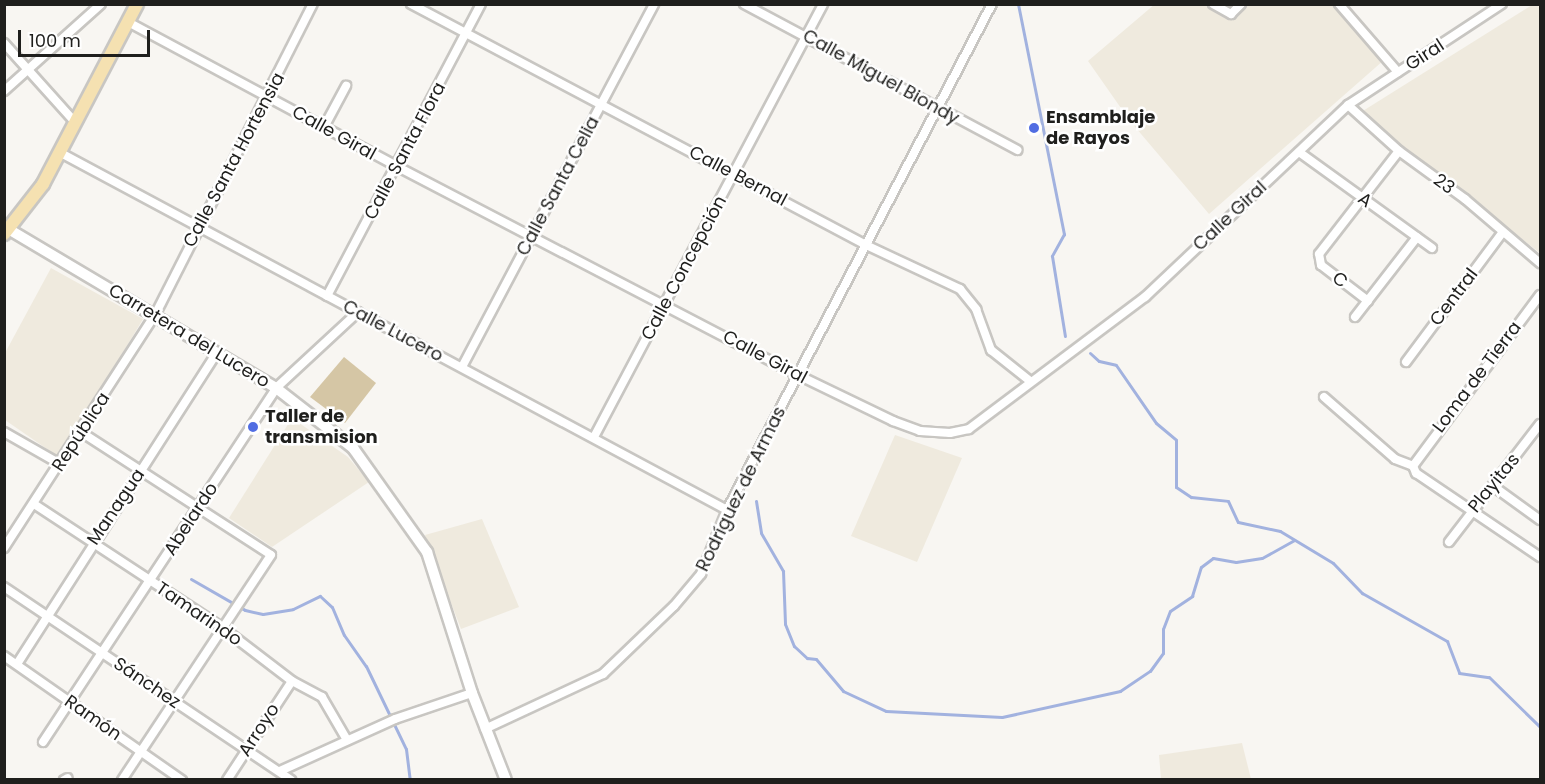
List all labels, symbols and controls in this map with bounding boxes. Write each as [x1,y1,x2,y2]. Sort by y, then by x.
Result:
scale bar [21,18,153,56]
street label: Calle Miguel Biondy [799,25,963,129]
text: 100 m [29,28,81,53]
street label: Giral [1402,35,1448,75]
street label: Calle Santa Hortensia [179,69,289,251]
street label: Calle Santa Flora [360,79,450,223]
street label: Calle Giral [288,101,380,165]
place label: Ensamblaje de Rayos [1046,107,1155,150]
street label: Calle Santa Celia [512,113,604,259]
marker: Ensamblaje de Rayos [1027,121,1041,135]
street label: Calle Bernal [685,141,791,211]
street label: 23 [1429,169,1459,199]
street label: Calle Giral [1189,177,1271,255]
street label: A [1354,188,1376,212]
street label: Calle Concepción [637,192,731,344]
street label: Central [1425,264,1483,330]
street label: C [1328,267,1352,293]
street label: Carretera del Lucero [104,279,274,393]
street label: Calle Lucero [339,296,447,366]
street label: Loma de Tierra [1428,317,1526,437]
street label: Calle Giral [719,326,811,388]
street label: República [47,388,115,476]
street label: Rodríguez de Armas [692,403,790,575]
place label: Taller de transmision [265,406,378,448]
marker: Taller de transmision [246,420,260,434]
street label: Playitas [1464,449,1524,517]
street label: Managua [83,465,149,549]
street label: Abelardo [159,479,223,559]
street label: Tamarindo [152,577,246,651]
street label: Sánchez [109,653,185,713]
street label: Ramón [60,691,126,745]
street label: Arroyo [234,699,284,761]

